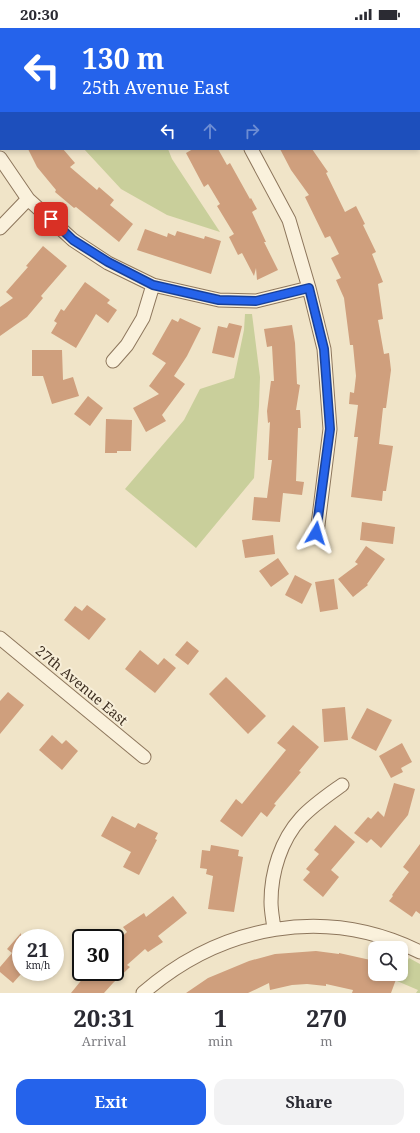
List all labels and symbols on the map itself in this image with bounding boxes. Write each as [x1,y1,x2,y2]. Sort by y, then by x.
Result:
pin [34,202,68,236]
position arrow [295,512,337,554]
street label: 27th Avenue East [32,641,132,729]
speed limit sign: 30 [72,929,124,981]

